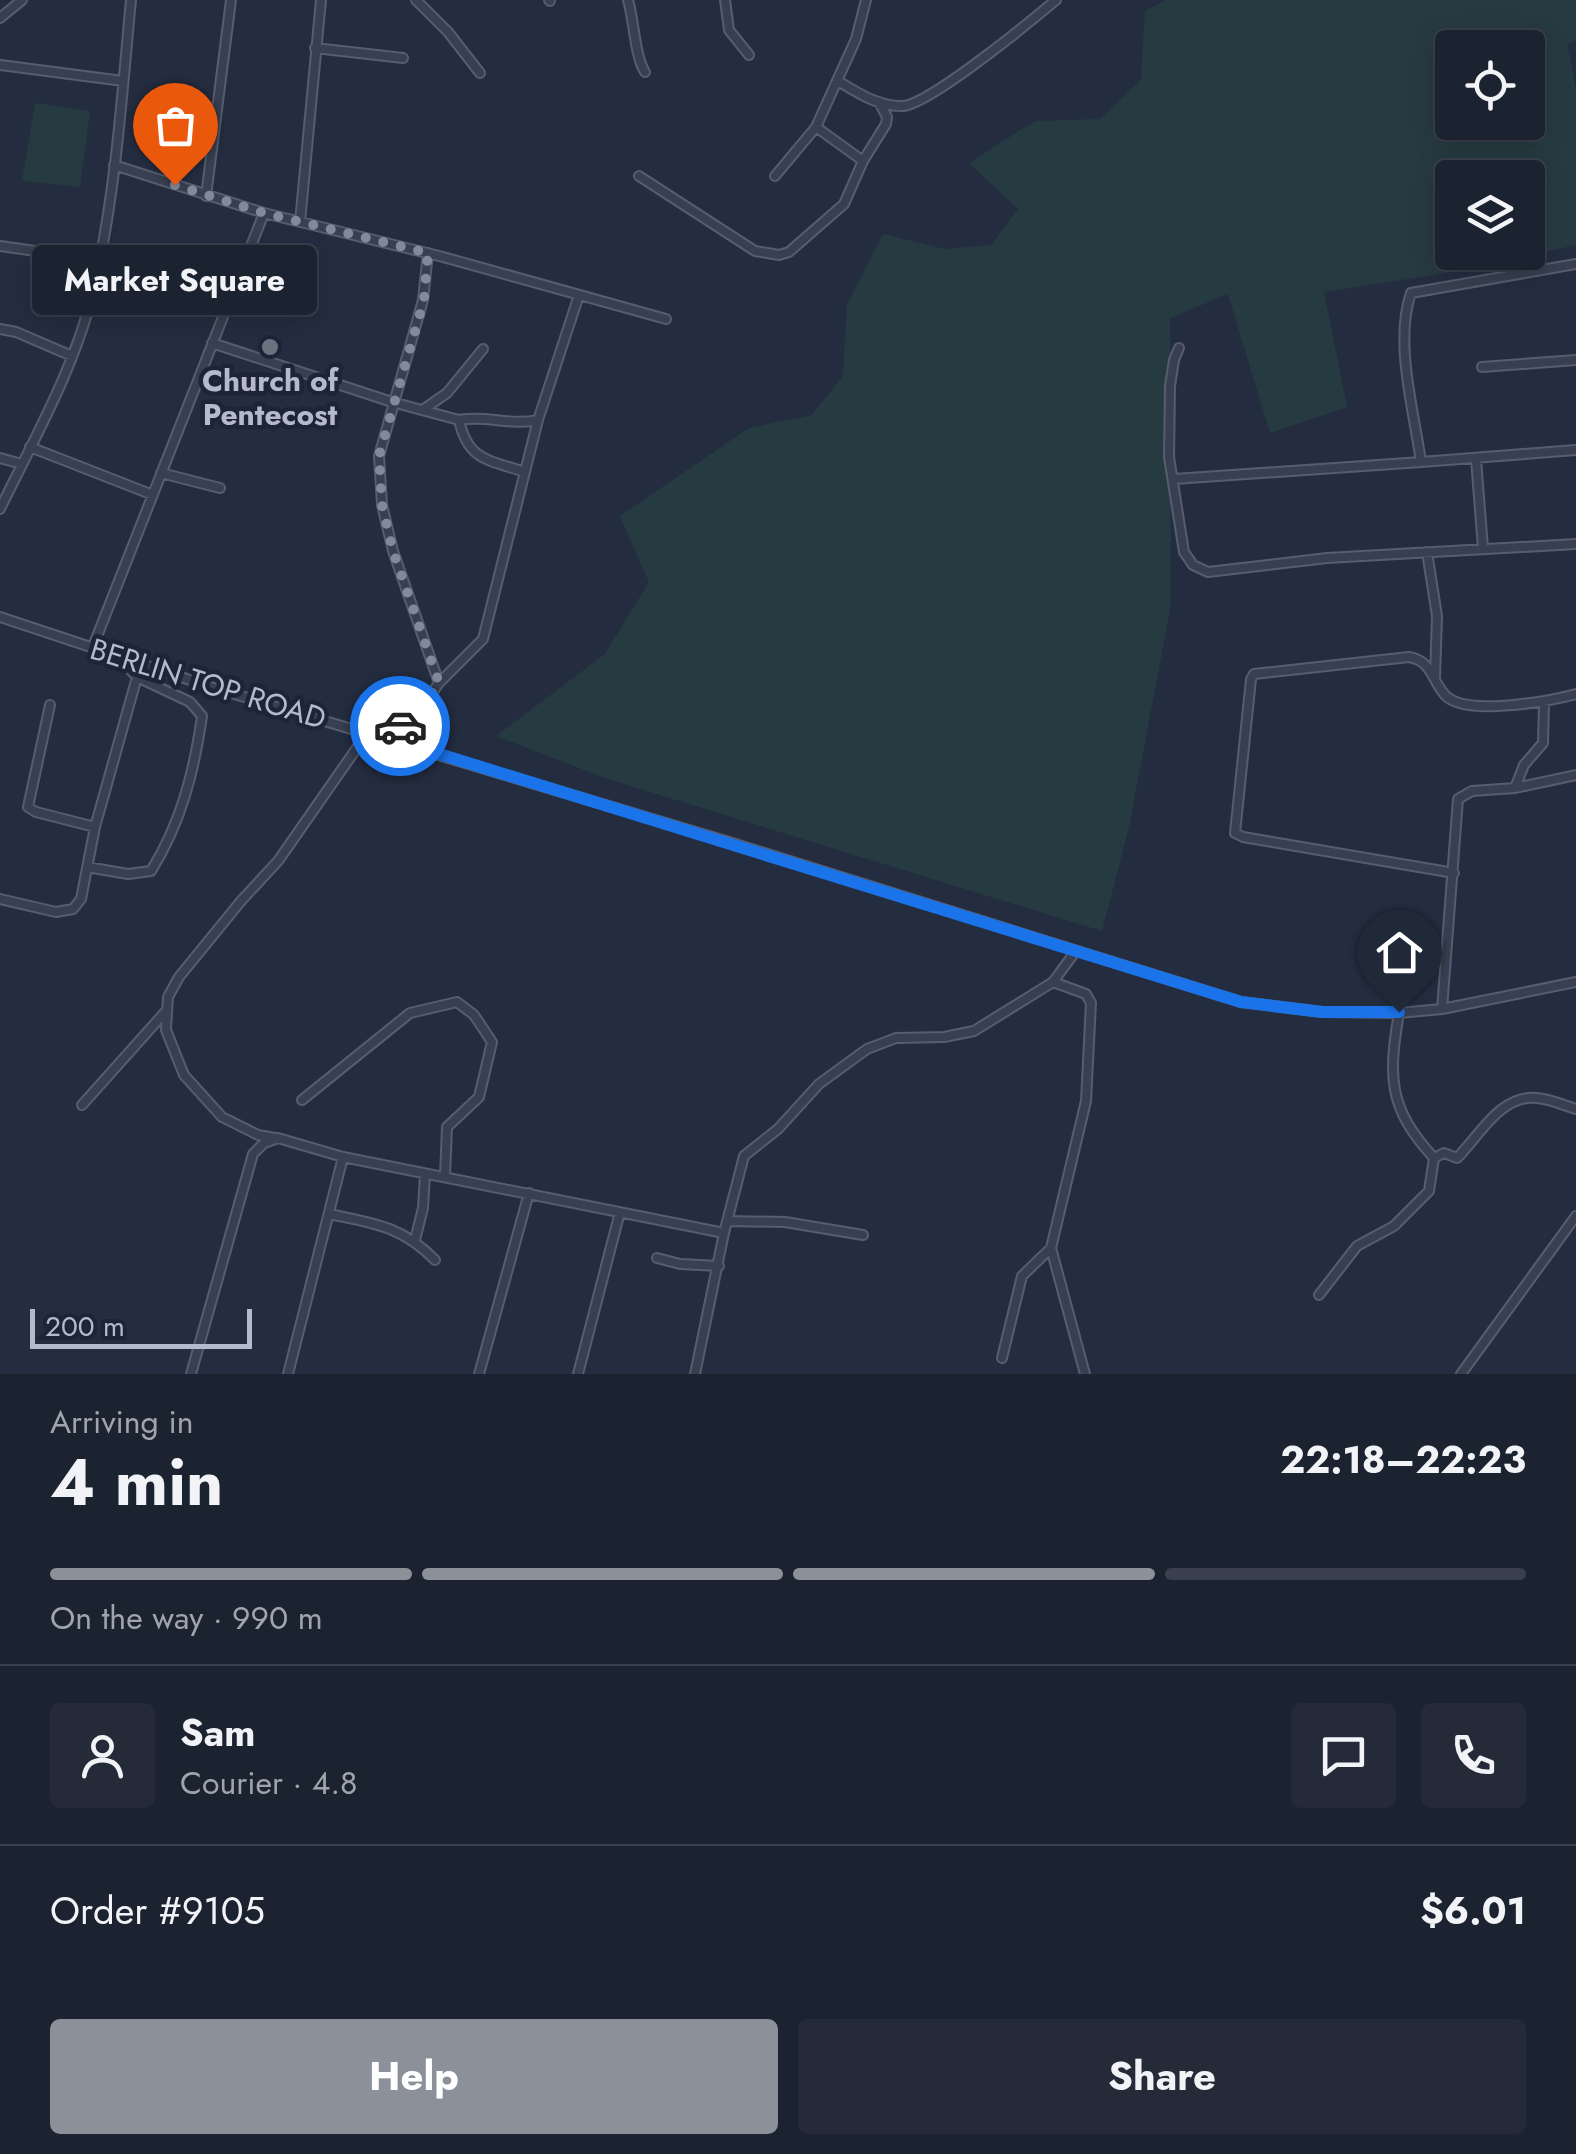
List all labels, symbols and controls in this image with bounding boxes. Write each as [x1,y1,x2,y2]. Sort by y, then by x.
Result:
map controls [1435,30,1545,270]
button: locate [1435,30,1545,140]
pin [133,83,218,186]
icon: bag [148,98,203,153]
button: layers [1435,160,1545,270]
callout: Market Square [32,245,318,315]
text: Market Square [64,257,285,303]
marker: Church of Pentecost [259,336,281,358]
place label: Church of Pentecost [202,359,340,436]
street label: BERLIN TOP ROAD [85,627,331,740]
courier [350,676,450,776]
icon: car [373,699,428,754]
pin [1357,910,1442,1013]
icon: home [1372,925,1427,980]
scale bar [30,1304,252,1348]
text: 200 m [45,1306,125,1347]
text: Arriving in [50,1399,194,1445]
text: 22:18–22:23 [1280,1432,1526,1487]
text: 4 min [50,1435,224,1529]
text: On the way · 990 m [50,1595,323,1641]
button: person [50,1703,155,1808]
button: chat [1291,1703,1396,1808]
button: phone [1421,1703,1526,1808]
text: Sam [180,1705,255,1760]
text: Courier · 4.8 [180,1760,357,1806]
text: Order #9105 [50,1883,265,1938]
text: $6.01 [1420,1883,1526,1938]
button: Help [50,2019,778,2134]
button: Share [798,2019,1526,2134]

